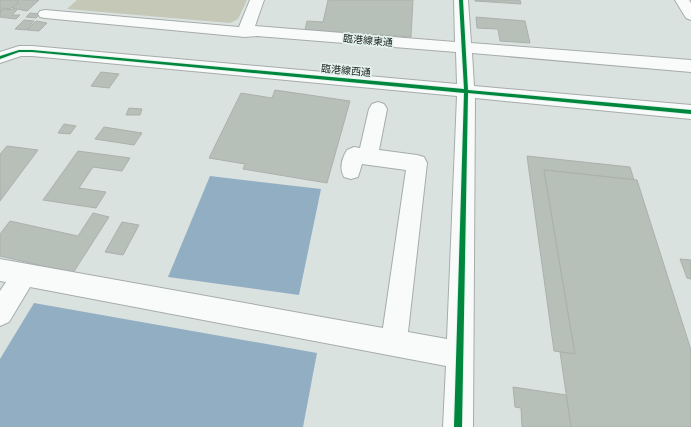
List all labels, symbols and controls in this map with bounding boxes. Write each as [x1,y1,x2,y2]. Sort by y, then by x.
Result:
street label: 臨港線東通 [343,33,393,48]
street label: 臨港線西通 [321,63,371,78]

